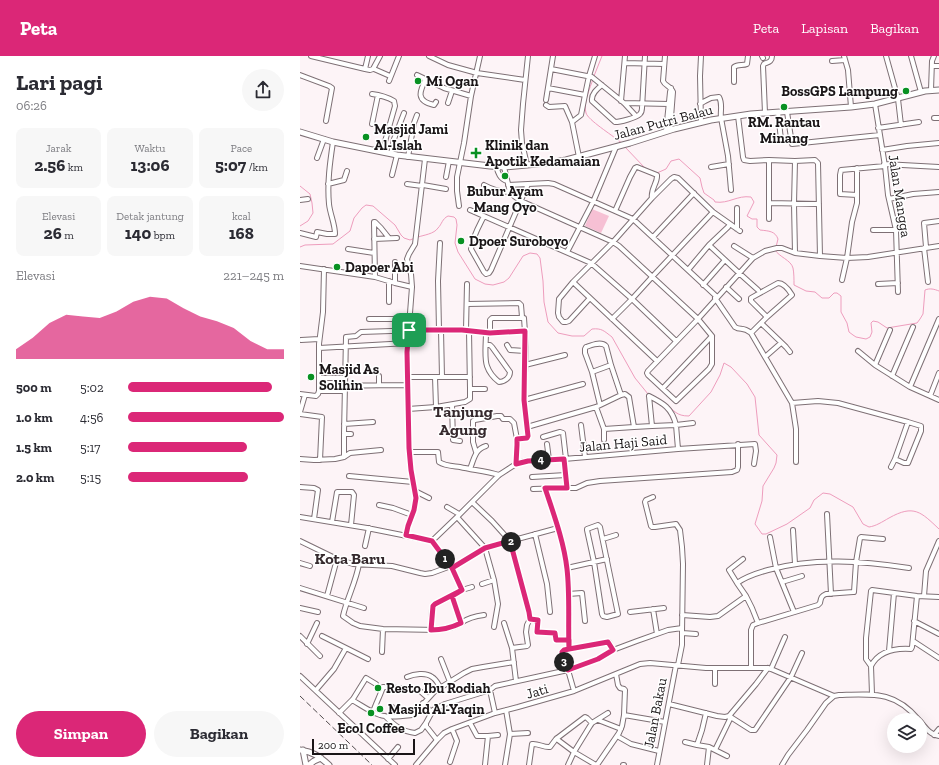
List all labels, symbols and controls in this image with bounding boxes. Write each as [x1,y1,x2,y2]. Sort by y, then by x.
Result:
text: Peta [20,17,57,40]
text: Peta [753,20,779,37]
text: Lapisan [801,20,848,37]
text: Bagikan [870,20,919,37]
text: Lari pagi [16,69,103,96]
button: share [242,69,284,111]
place label: Mi Ogan [426,73,479,90]
marker: Mi Ogan [413,76,423,86]
place label: BossGPS Lampung [781,83,898,100]
marker: BossGPS Lampung [901,86,911,96]
text: 06:26 [16,98,47,113]
street label: Jalan Putri Balau [612,101,715,144]
marker: RM. Rantau Minang [779,102,789,112]
place label: RM. Rantau Minang [748,114,820,147]
place label: Masjid Jami Al-Islah [374,121,448,154]
marker: Masjid Jami Al-Islah [361,132,371,142]
place label: Klinik dan Apotik Kedamaian [485,137,601,170]
text: Jarak [46,142,72,155]
text: Waktu [134,142,166,155]
text: Pace [230,142,252,155]
marker: Klinik dan Apotik Kedamaian [470,147,482,159]
street label: Jalan Mangga [885,153,914,239]
text: 2.56 [34,155,65,175]
text: 13:06 [130,155,170,175]
text: 5:07 [215,155,246,175]
text: km [65,161,83,174]
text: /km [246,161,268,174]
marker: Bubur Ayam Mang Oyo [500,171,510,181]
place label: Bubur Ayam Mang Oyo [467,183,544,216]
text: Elevasi [42,210,75,223]
text: Detak jantung [116,210,184,223]
text: kcal [232,210,251,223]
text: 26 [44,223,62,243]
text: 140 [125,223,151,243]
text: 168 [229,223,254,243]
text: m [62,229,74,242]
text: bpm [151,229,175,242]
place label: Dpoer Suroboyo [469,233,569,250]
marker: Dpoer Suroboyo [456,236,466,246]
place label: Dapoer Abi [345,259,414,276]
marker: Dapoer Abi [332,262,342,272]
text: Elevasi [16,268,55,283]
text: 221–245 m [223,268,284,283]
pin [392,313,426,347]
icon: arrive [398,319,420,341]
place label: Masjid As Solihin [319,361,380,394]
marker: Masjid As Solihin [306,372,316,382]
text: 500 m [16,380,52,395]
text: 5:02 [80,380,104,395]
district label: Tanjung Agung [433,402,493,439]
text: 1.0 km [16,410,53,425]
text: 4:56 [80,410,103,425]
street label: Jalan Haji Said [578,431,668,456]
text: 1.5 km [16,440,52,455]
text: 5:17 [80,440,100,455]
pin: 4 [531,450,551,470]
text: 4 [538,453,544,466]
text: 2.0 km [16,470,54,485]
text: 5:15 [80,470,101,485]
pin: 2 [501,532,521,552]
text: 2 [508,535,514,548]
district label: Kota Baru [315,549,386,568]
pin: 1 [435,549,455,569]
text: 1 [443,552,447,565]
pin: 3 [554,652,574,672]
text: 3 [561,655,567,668]
street label: Jalan Bakau [640,676,671,750]
place label: Resto Ibu Rodiah [386,680,491,697]
street label: Jati [524,680,550,703]
marker: Resto Ibu Rodiah [373,683,383,693]
place label: Masjid Al-Yaqin [388,701,485,718]
marker: Masjid Al-Yaqin [375,704,385,714]
marker: Ecol Coffee [366,708,376,718]
button: Simpan [16,711,146,757]
button: Bagikan [154,711,284,757]
map controls [887,713,927,753]
button: layers [887,713,927,753]
place label: Ecol Coffee [337,720,405,737]
scale bar [312,737,415,756]
text: 200 m [318,739,348,752]

